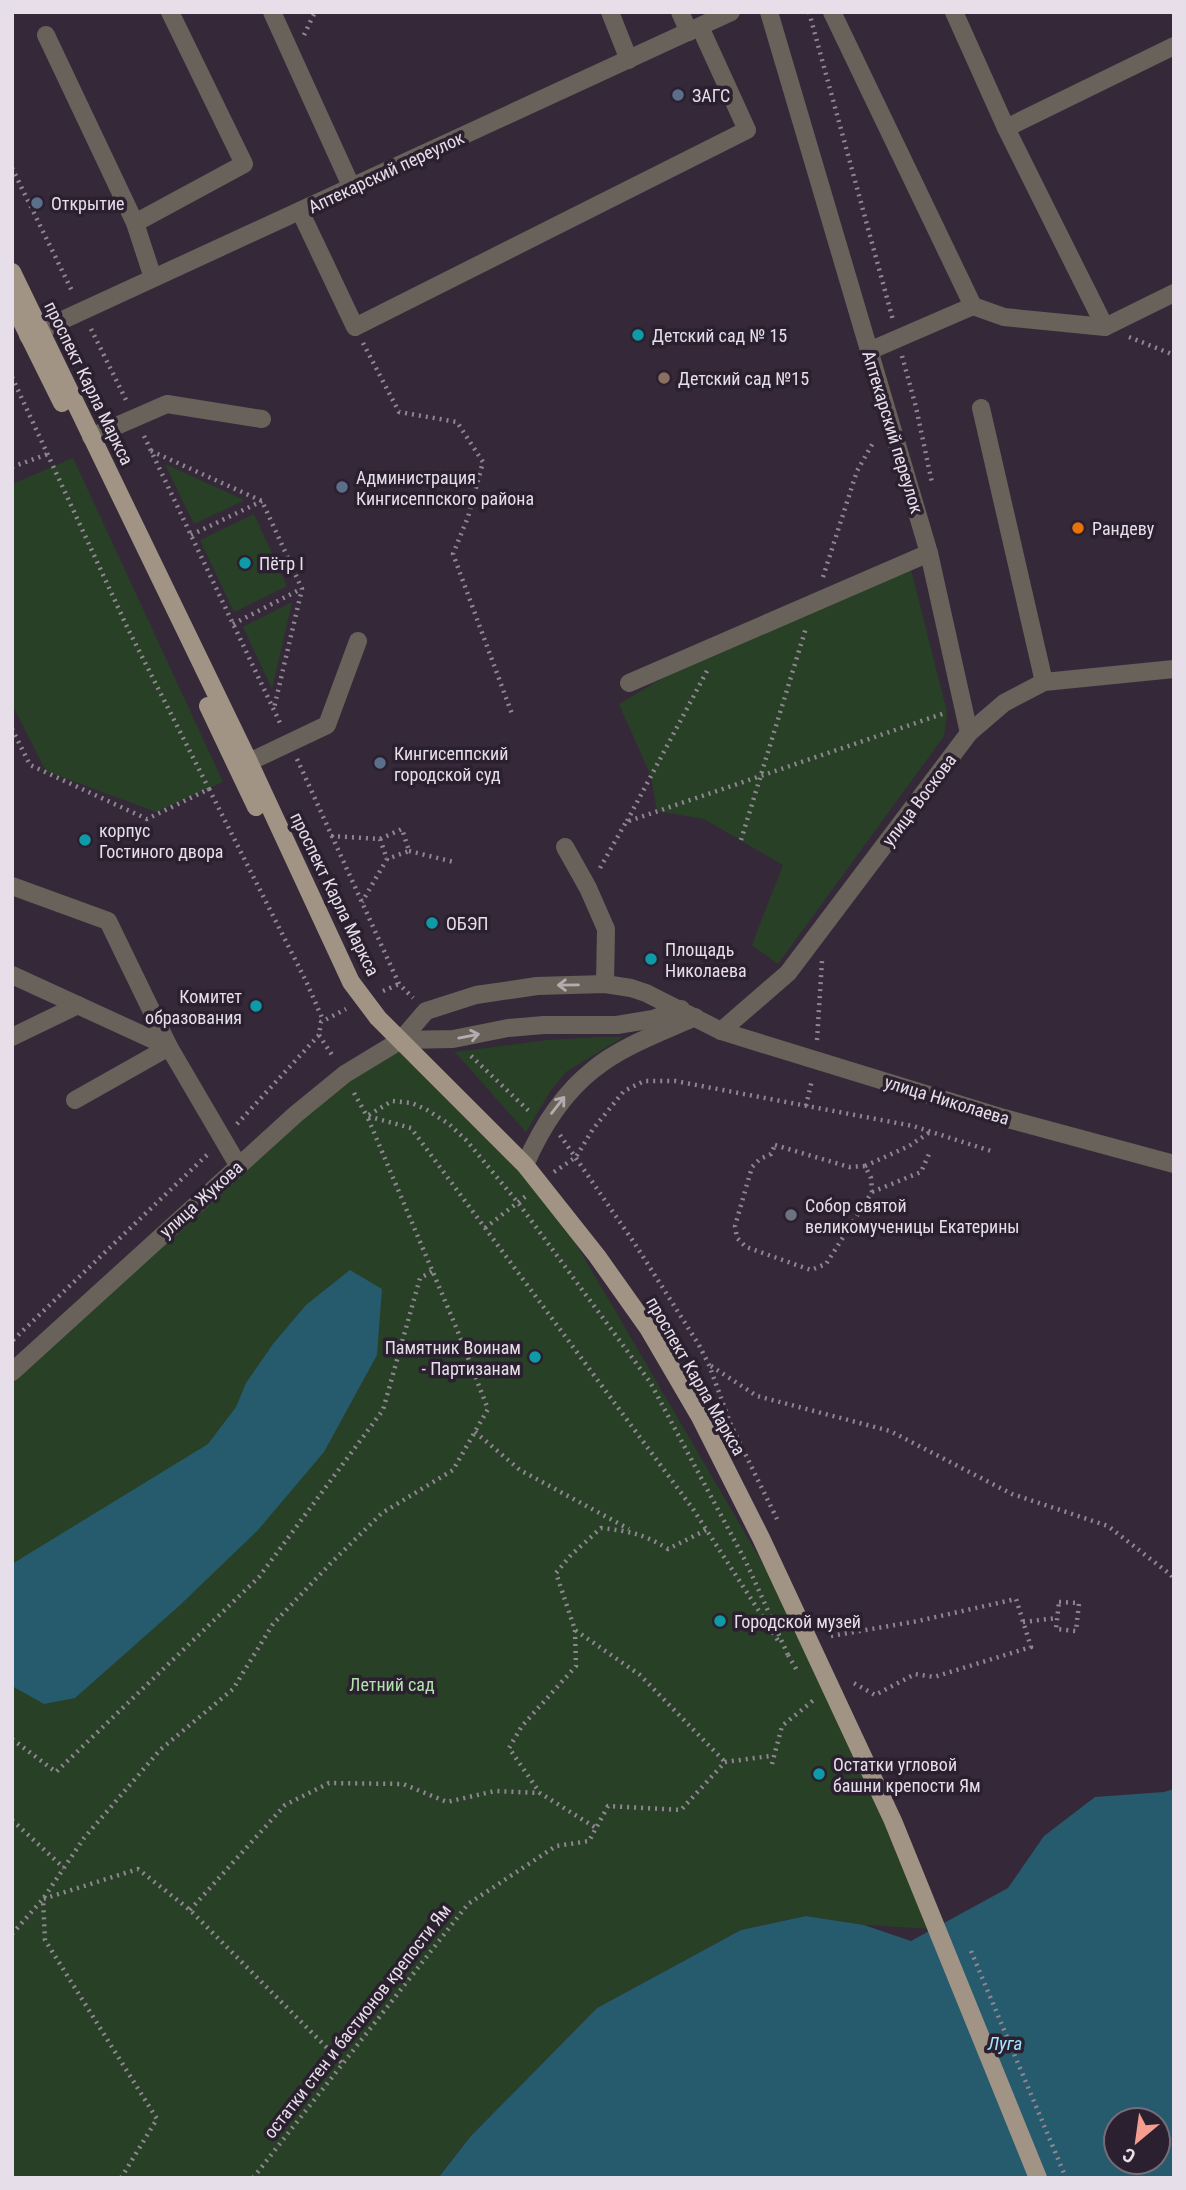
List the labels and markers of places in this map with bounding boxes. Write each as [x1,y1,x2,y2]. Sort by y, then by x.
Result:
place label: ЗАГС [692,85,730,106]
marker: ЗАГС [670,87,686,103]
place label: Открытие [51,193,125,214]
marker: Открытие [29,195,45,211]
place label: Детский сад № 15 [652,325,787,346]
marker: Детский сад № 15 [630,327,646,343]
place label: Детский сад №15 [678,368,809,389]
marker: Детский сад №15 [656,370,672,386]
place label: Администрация Кингисеппского района [356,467,534,509]
marker: Администрация Кингисеппского района [334,479,350,495]
place label: Рандеву [1092,518,1155,539]
marker: Рандеву [1070,520,1086,536]
place label: Пётр I [259,553,304,574]
marker: Пётр I [237,555,253,571]
place label: Кингисеппский городской суд [394,743,508,785]
marker: Кингисеппский городской суд [372,755,388,771]
place label: корпус Гостиного двора [99,820,223,862]
marker: корпус Гостиного двора [77,832,93,848]
place label: ОБЭП [446,913,489,934]
marker: ОБЭП [424,915,440,931]
place label: Площадь Николаева [665,939,747,981]
marker: Площадь Николаева [643,951,659,967]
place label: Комитет образования [145,986,242,1028]
marker: Комитет образования [248,998,264,1014]
place label: Собор святой великомученицы Екатерины [805,1195,1020,1237]
marker: Собор святой великомученицы Екатерины [783,1207,799,1223]
place label: Памятник Воинам - Партизанам [385,1337,521,1379]
marker: Памятник Воинам - Партизанам [527,1349,543,1365]
place label: Городской музей [734,1611,861,1632]
marker: Городской музей [712,1613,728,1629]
place label: Остатки угловой башни крепости Ям [833,1754,981,1796]
marker: Остатки угловой башни крепости Ям [811,1766,827,1782]

